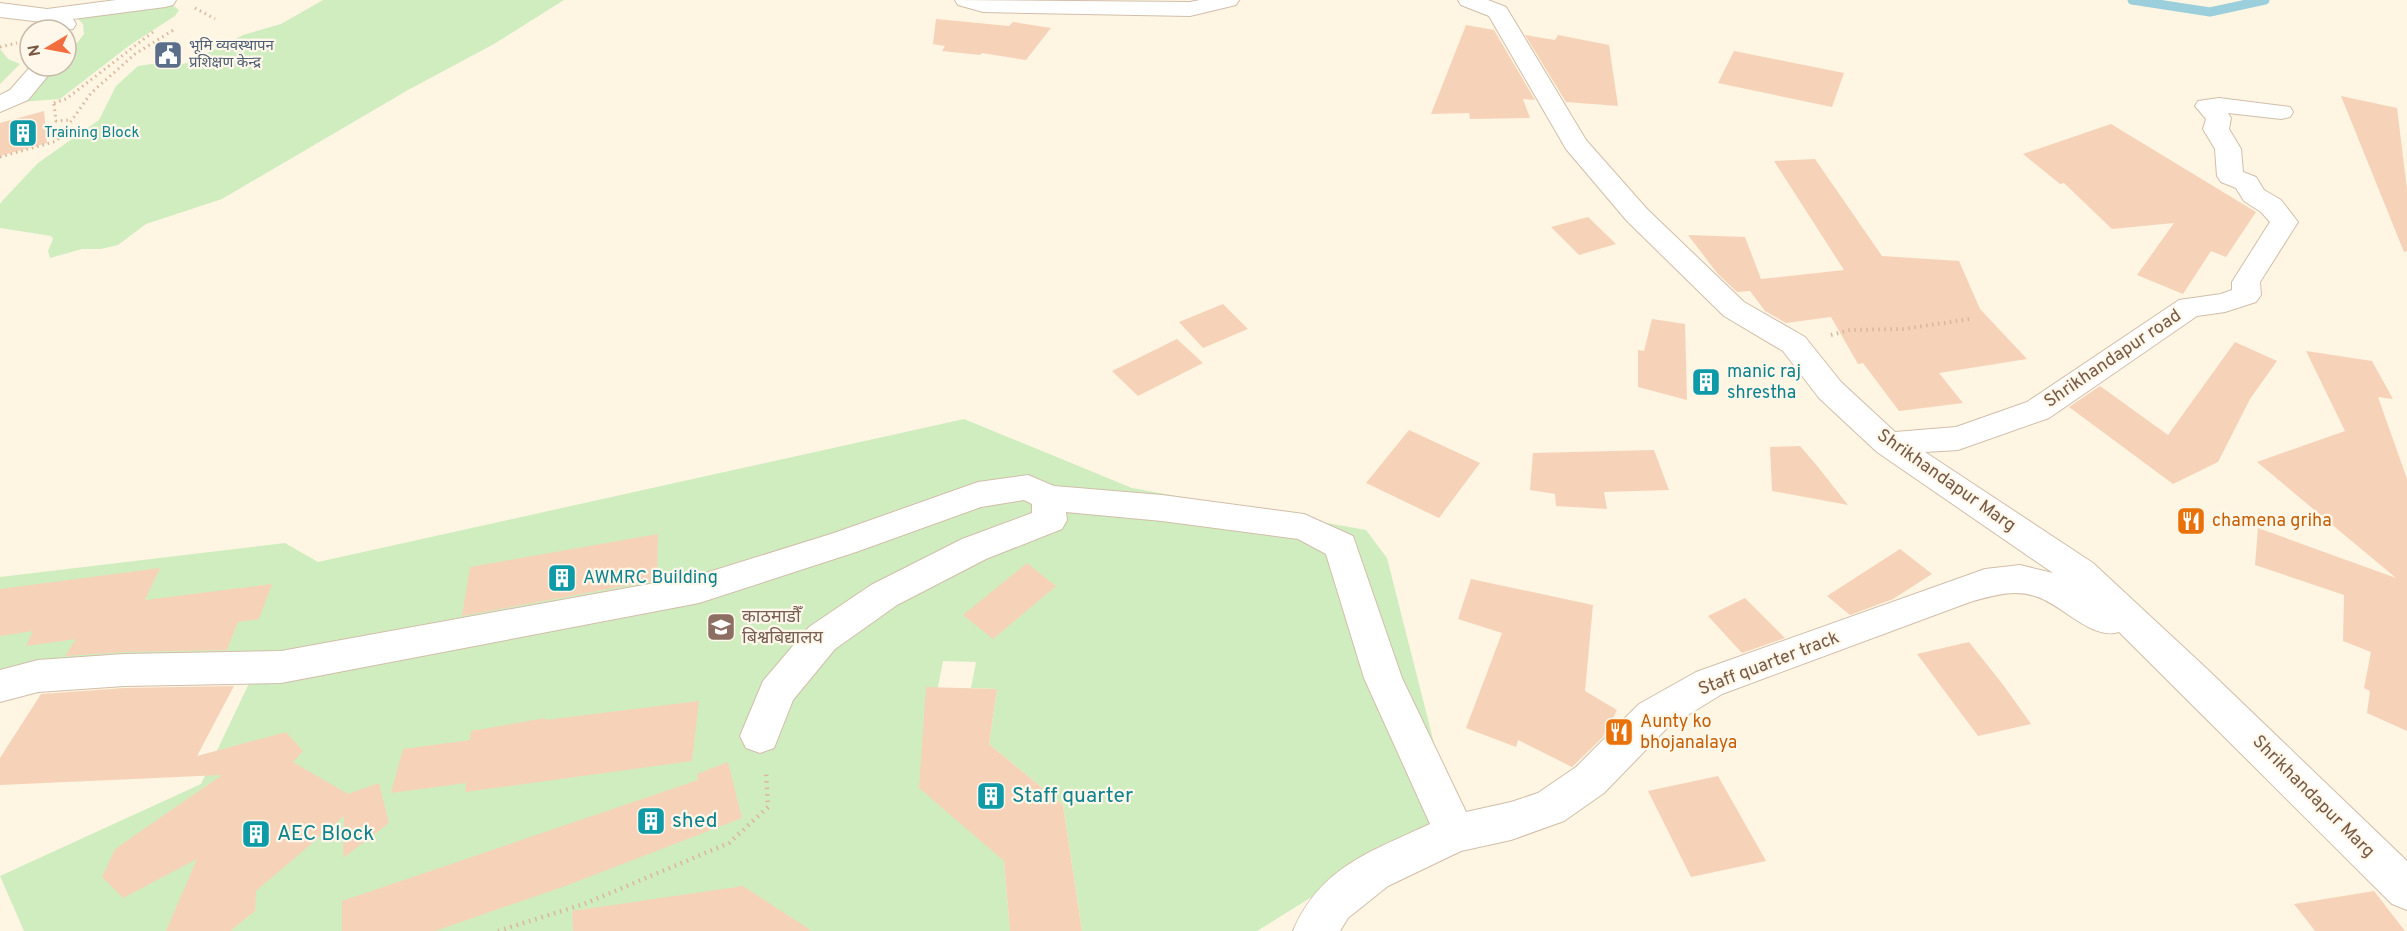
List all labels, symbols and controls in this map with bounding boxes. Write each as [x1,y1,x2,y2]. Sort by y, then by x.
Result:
north arrow [18,18,78,78]
place label: भूमि व्यवस्थापन प्रशिक्षण केन्द्र [189,37,275,73]
public building icon: भूमि व्यवस्थापन प्रशिक्षण केन्द्र [152,39,184,71]
text: N [24,43,46,58]
building icon: Training Block [7,117,39,149]
place label: Training Block [44,124,139,143]
street label: Shrikhandapur road [2040,305,2186,413]
place label: manic raj shrestha [1727,361,1801,405]
building icon: manic raj shrestha [1690,366,1722,398]
street label: Shrikhandapur Marg [1872,424,2020,538]
restaurant icon: chamena griha [2175,505,2207,537]
place label: chamena griha [2212,510,2332,533]
building icon: AWMRC Building [546,562,578,594]
place label: AWMRC Building [583,567,718,590]
place label: काठमाडौँ बिश्वबिद्यालय [742,605,823,650]
school or university icon: काठमाडौँ बिश्वबिद्यालय [705,611,737,643]
street label: Staff quarter track [1695,627,1843,701]
place label: Aunty ko bhojanalaya [1640,711,1737,755]
restaurant icon: Aunty ko bhojanalaya [1603,716,1635,748]
street label: Shrikhandapur Marg [2247,731,2379,863]
building icon: Staff quarter [975,780,1007,812]
place label: Staff quarter [1012,783,1133,810]
building icon: shed [635,805,667,837]
place label: shed [672,808,717,835]
building icon: AEC Block [240,818,272,850]
place label: AEC Block [277,821,374,848]

